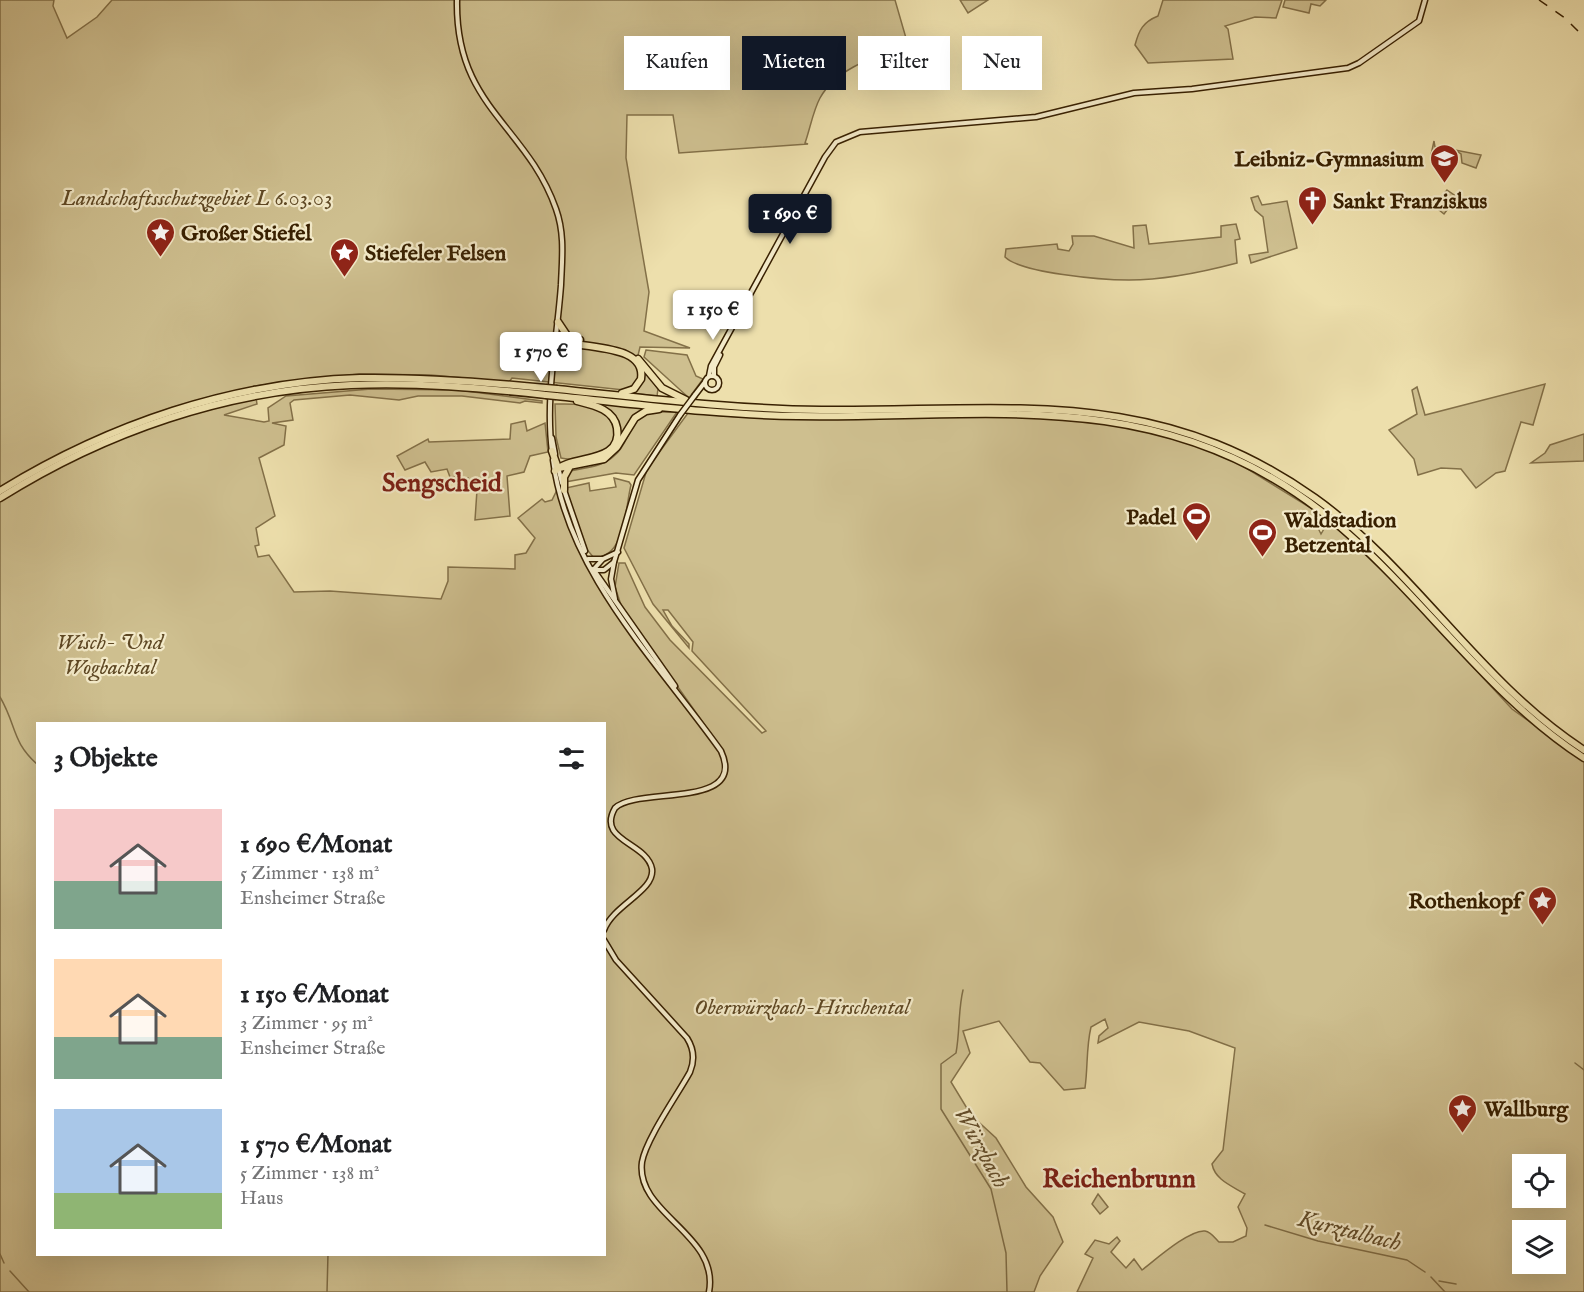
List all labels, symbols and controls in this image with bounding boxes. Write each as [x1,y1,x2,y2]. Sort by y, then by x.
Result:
chip: Kaufen [624,36,730,90]
chip: Mieten [742,36,846,90]
chip: Filter [858,36,950,90]
chip: Neu [962,36,1042,90]
school or university icon: Leibniz-Gymnasium [1429,142,1461,184]
place label: Leibniz-Gymnasium [1234,146,1424,174]
church icon: Sankt Franziskus [1296,184,1328,226]
park label: Landschaftsschutzgebiet L 6.03.03 [60,185,333,213]
place label: Sankt Franziskus [1333,188,1488,216]
pin: 1 690 € [735,194,845,245]
text: 1 690 € [763,201,817,226]
place icon: Großer Stiefel [144,216,176,258]
place label: Großer Stiefel [181,220,312,248]
place icon: Stiefeler Felsen [328,236,360,278]
place label: Stiefeler Felsen [365,240,506,268]
pin: 1 150 € [658,290,768,341]
text: 1 150 € [687,297,739,322]
pin: 1 570 € [486,332,596,383]
text: 1 570 € [514,339,568,364]
district label: Sengscheid [382,467,503,500]
sports icon: Padel [1181,500,1213,542]
place label: Padel [1126,504,1177,532]
place label: Waldstadion Betzental [1283,507,1397,560]
sports icon: Waldstadion Betzental [1247,516,1279,558]
park label: Wisch- Und Wogbachtal [57,629,165,682]
text: 3 Objekte [54,742,158,775]
icon: filters [555,742,588,775]
text: 1 690 €/Monat [240,828,392,861]
icon: home [102,833,174,905]
text: 5 Zimmer · 138 m² [240,861,380,886]
place icon: Rothenkopf [1526,884,1558,926]
text: Ensheimer Straße [240,886,386,911]
place label: Rothenkopf [1408,888,1525,916]
text: 1 150 €/Monat [240,978,389,1011]
icon: home [102,983,174,1055]
park label: Oberwürzbach-Hirschental [694,994,912,1022]
text: 3 Zimmer · 95 m² [240,1011,373,1036]
text: Ensheimer Straße [240,1036,386,1061]
place icon: Wallburg [1447,1092,1479,1134]
place label: Wallburg [1483,1096,1569,1124]
water label: Würzbach [946,1102,1016,1194]
text: 1 570 €/Monat [240,1128,392,1161]
icon: home [102,1133,174,1205]
map controls [1512,1154,1566,1274]
button: locate [1512,1154,1566,1208]
text: 5 Zimmer · 138 m² [240,1161,380,1186]
district label: Reichenbrunn [1042,1163,1196,1196]
text: Haus [240,1186,283,1211]
water label: Kurztalbach [1294,1203,1404,1259]
button: layers [1512,1220,1566,1274]

